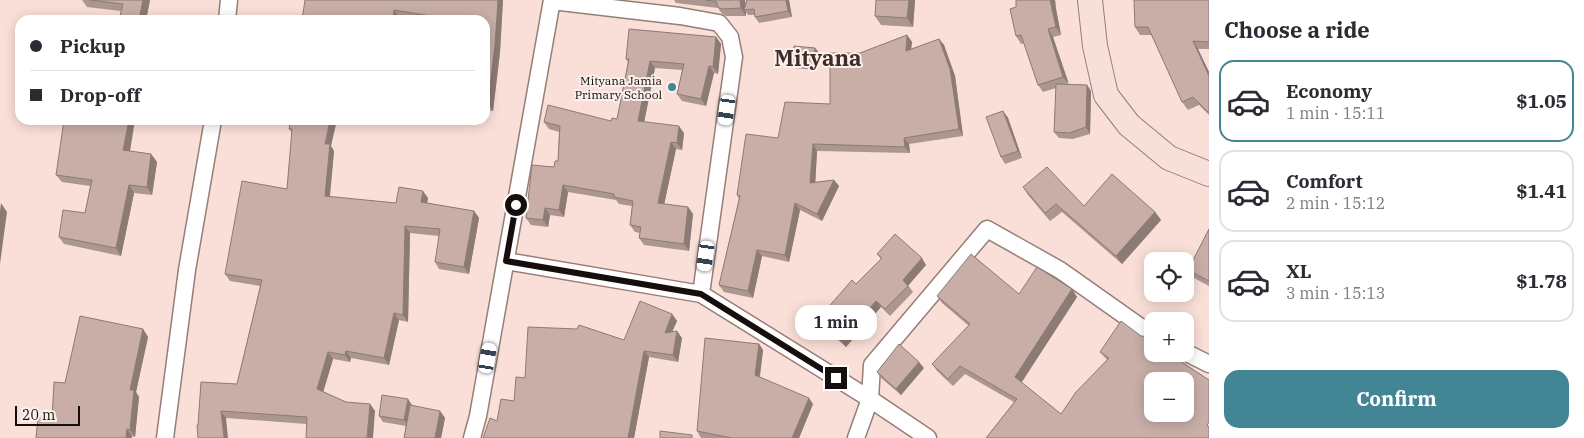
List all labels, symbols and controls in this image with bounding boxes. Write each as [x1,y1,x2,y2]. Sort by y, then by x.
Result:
text: Choose a ride [1224,15,1370,44]
text: Pickup [60,34,125,58]
district label: Mityana [774,43,862,72]
place label: Mityana Jamia Primary School [575,73,662,102]
icon: car [1226,79,1271,124]
text: Economy [1286,79,1372,103]
marker: Mityana Jamia Primary School [666,81,678,93]
text: Drop-off [60,83,141,107]
text: $1.05 [1516,89,1567,113]
car [717,94,736,126]
text: 1 min · 15:11 [1286,103,1385,123]
icon: car [1226,169,1271,214]
text: Comfort [1286,169,1363,193]
text: $1.41 [1516,179,1567,203]
text: 2 min · 15:12 [1286,193,1385,213]
route start [505,194,527,216]
car [696,240,715,272]
map controls [1144,252,1194,422]
button: locate [1144,252,1194,302]
icon: car [1226,259,1271,304]
text: XL [1286,259,1312,283]
text: $1.78 [1516,269,1567,293]
text: 3 min · 15:13 [1286,283,1385,303]
callout: 1 min [795,306,877,340]
text: 1 min [814,312,858,332]
button: + [1144,312,1194,362]
car [478,342,497,374]
route end [825,367,847,389]
button: Confirm [1224,370,1569,428]
button: − [1144,372,1194,422]
scale bar [15,403,80,426]
text: 20 m [22,406,55,424]

